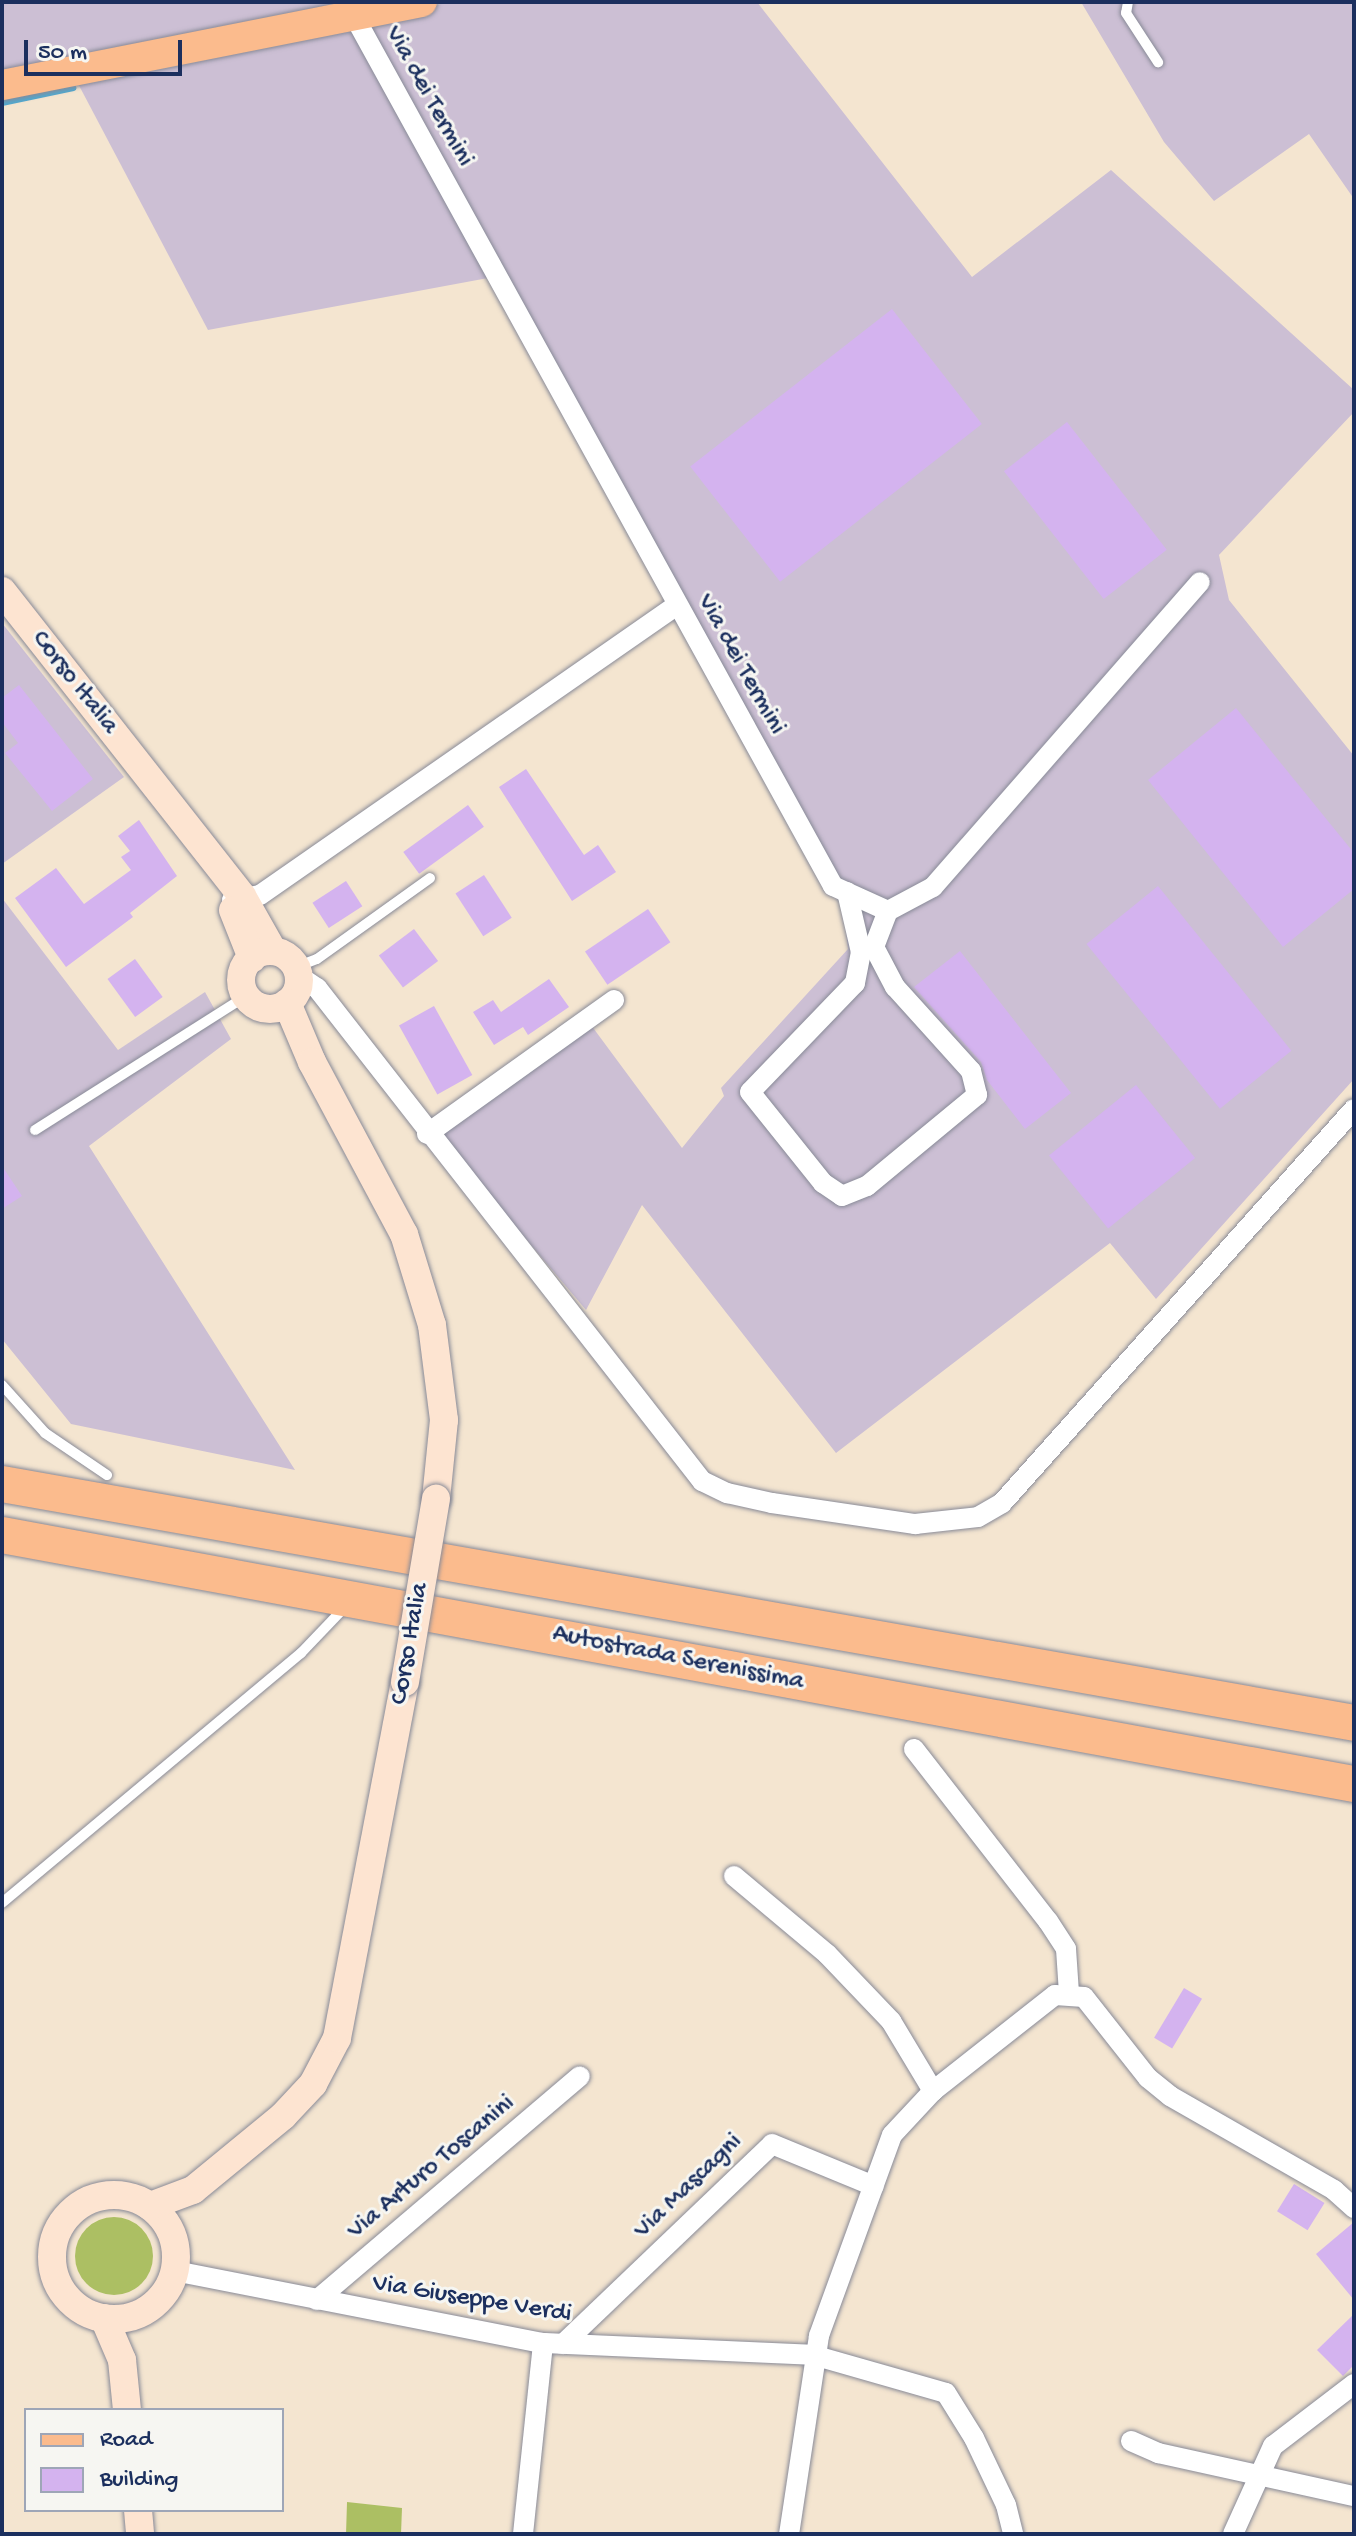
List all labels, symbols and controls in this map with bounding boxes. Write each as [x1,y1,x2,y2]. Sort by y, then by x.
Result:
street label: Via dei Termini [377,21,479,173]
scale bar [28,24,186,74]
text: 50 m [38,39,87,68]
street label: Via dei Termini [689,589,791,741]
street label: Corso Italia [24,625,124,741]
street label: Corso Italia [385,1581,437,1707]
street label: Autostrada Serenissima [550,1619,806,1699]
street label: Via Arturo Toscanini [342,2089,522,2247]
street label: Via Mascagni [628,2128,750,2246]
street label: Via Giuseppe Verdi [370,2269,574,2331]
legend [24,2408,284,2512]
text: Road [100,2426,152,2455]
text: Building [100,2466,178,2495]

